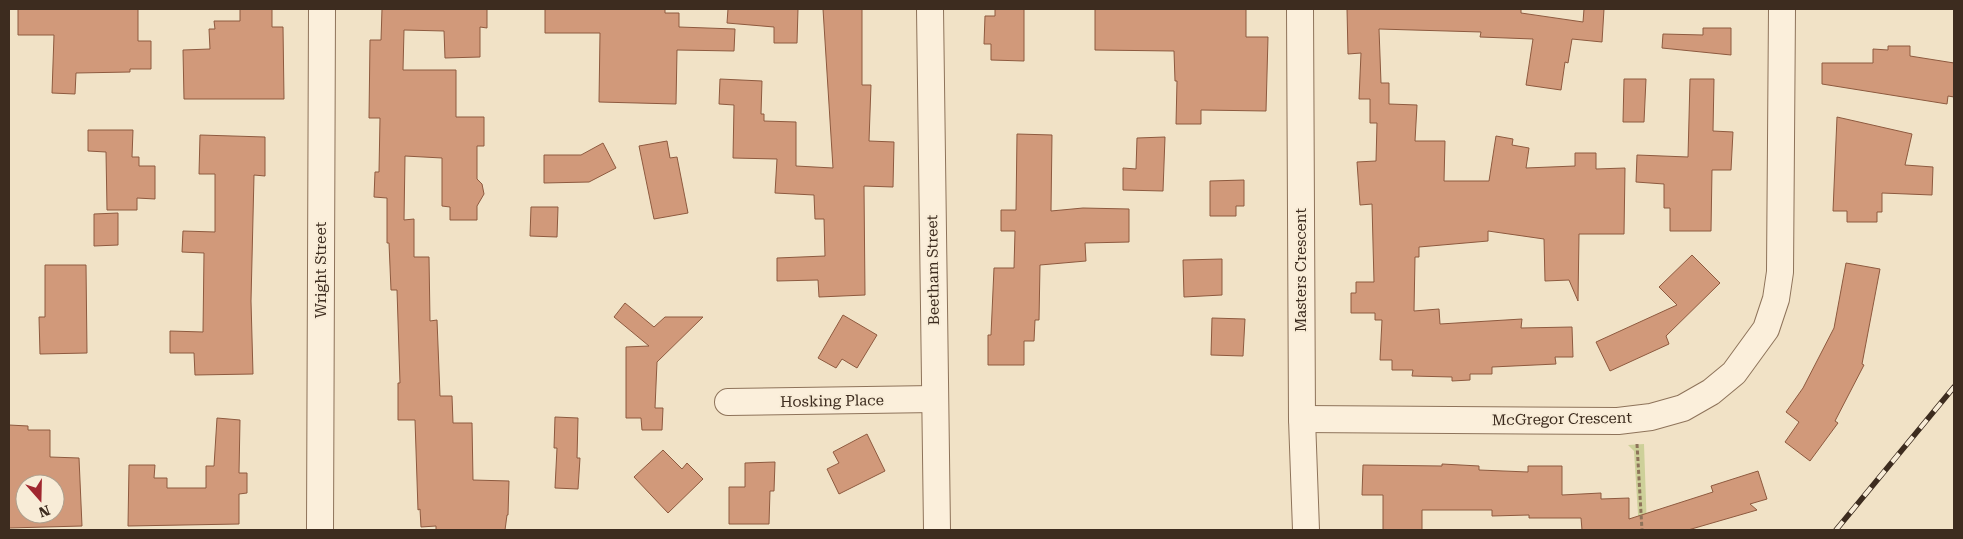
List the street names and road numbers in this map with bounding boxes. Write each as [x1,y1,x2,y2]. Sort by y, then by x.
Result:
street label: Masters Crescent [1292,208,1310,332]
street label: Beetham Street [923,214,943,325]
street label: Wright Street [312,221,330,318]
street label: Hosking Place [780,391,884,411]
street label: McGregor Crescent [1492,409,1633,429]

